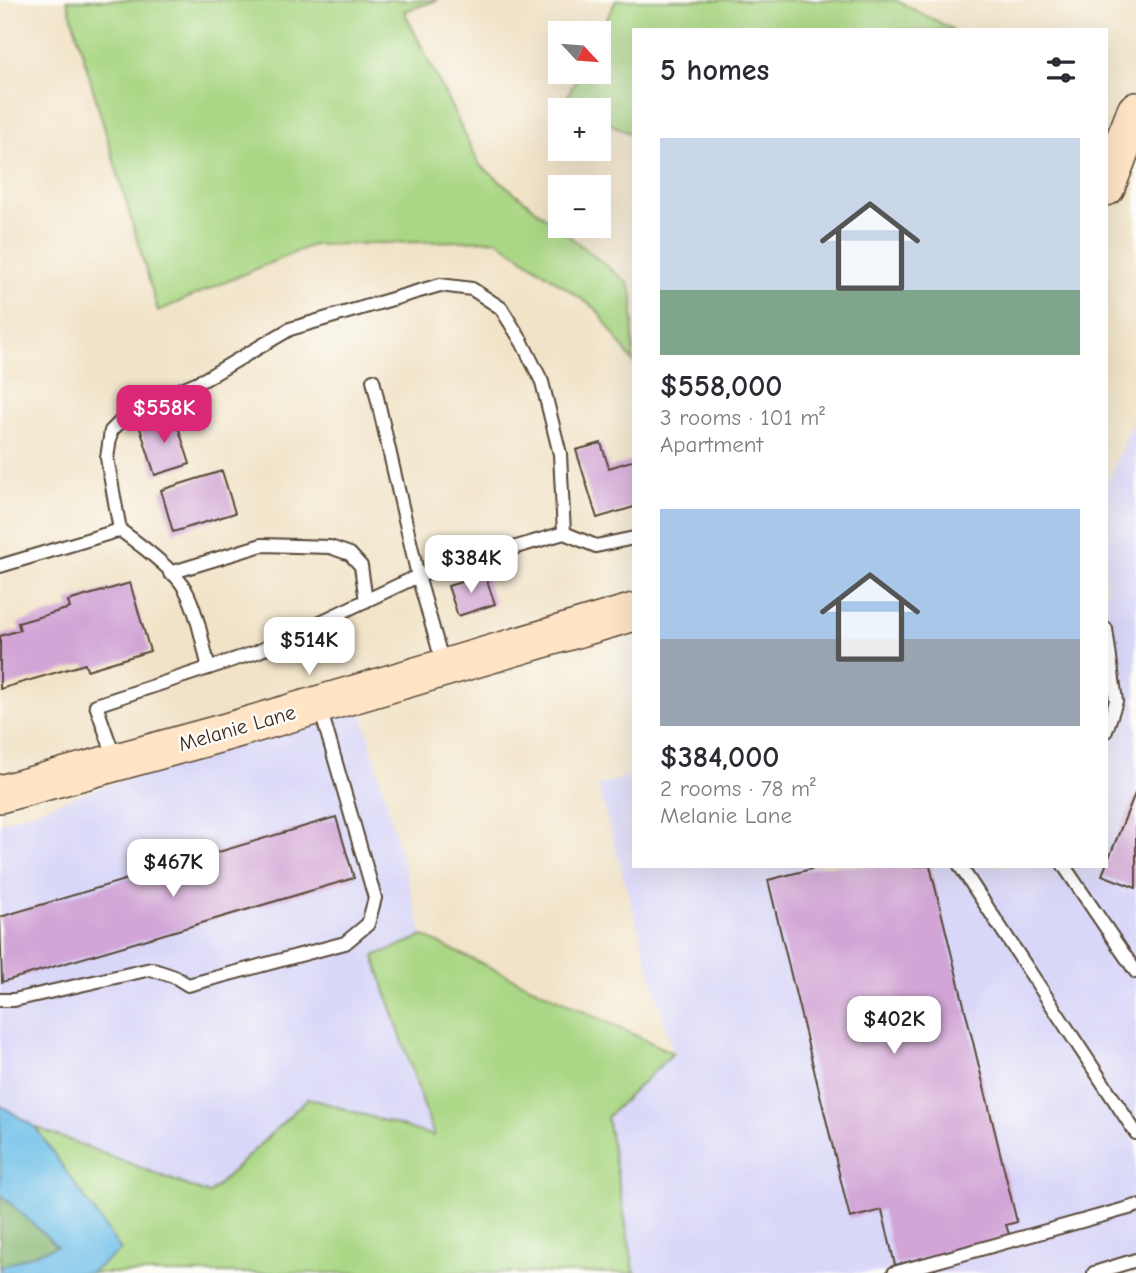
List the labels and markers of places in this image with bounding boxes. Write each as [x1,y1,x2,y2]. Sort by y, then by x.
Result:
pin: $558K [115,386,213,445]
pin: $384K [422,536,520,595]
pin: $514K [260,618,358,677]
pin: $467K [124,839,222,899]
pin: $402K [845,996,943,1056]

